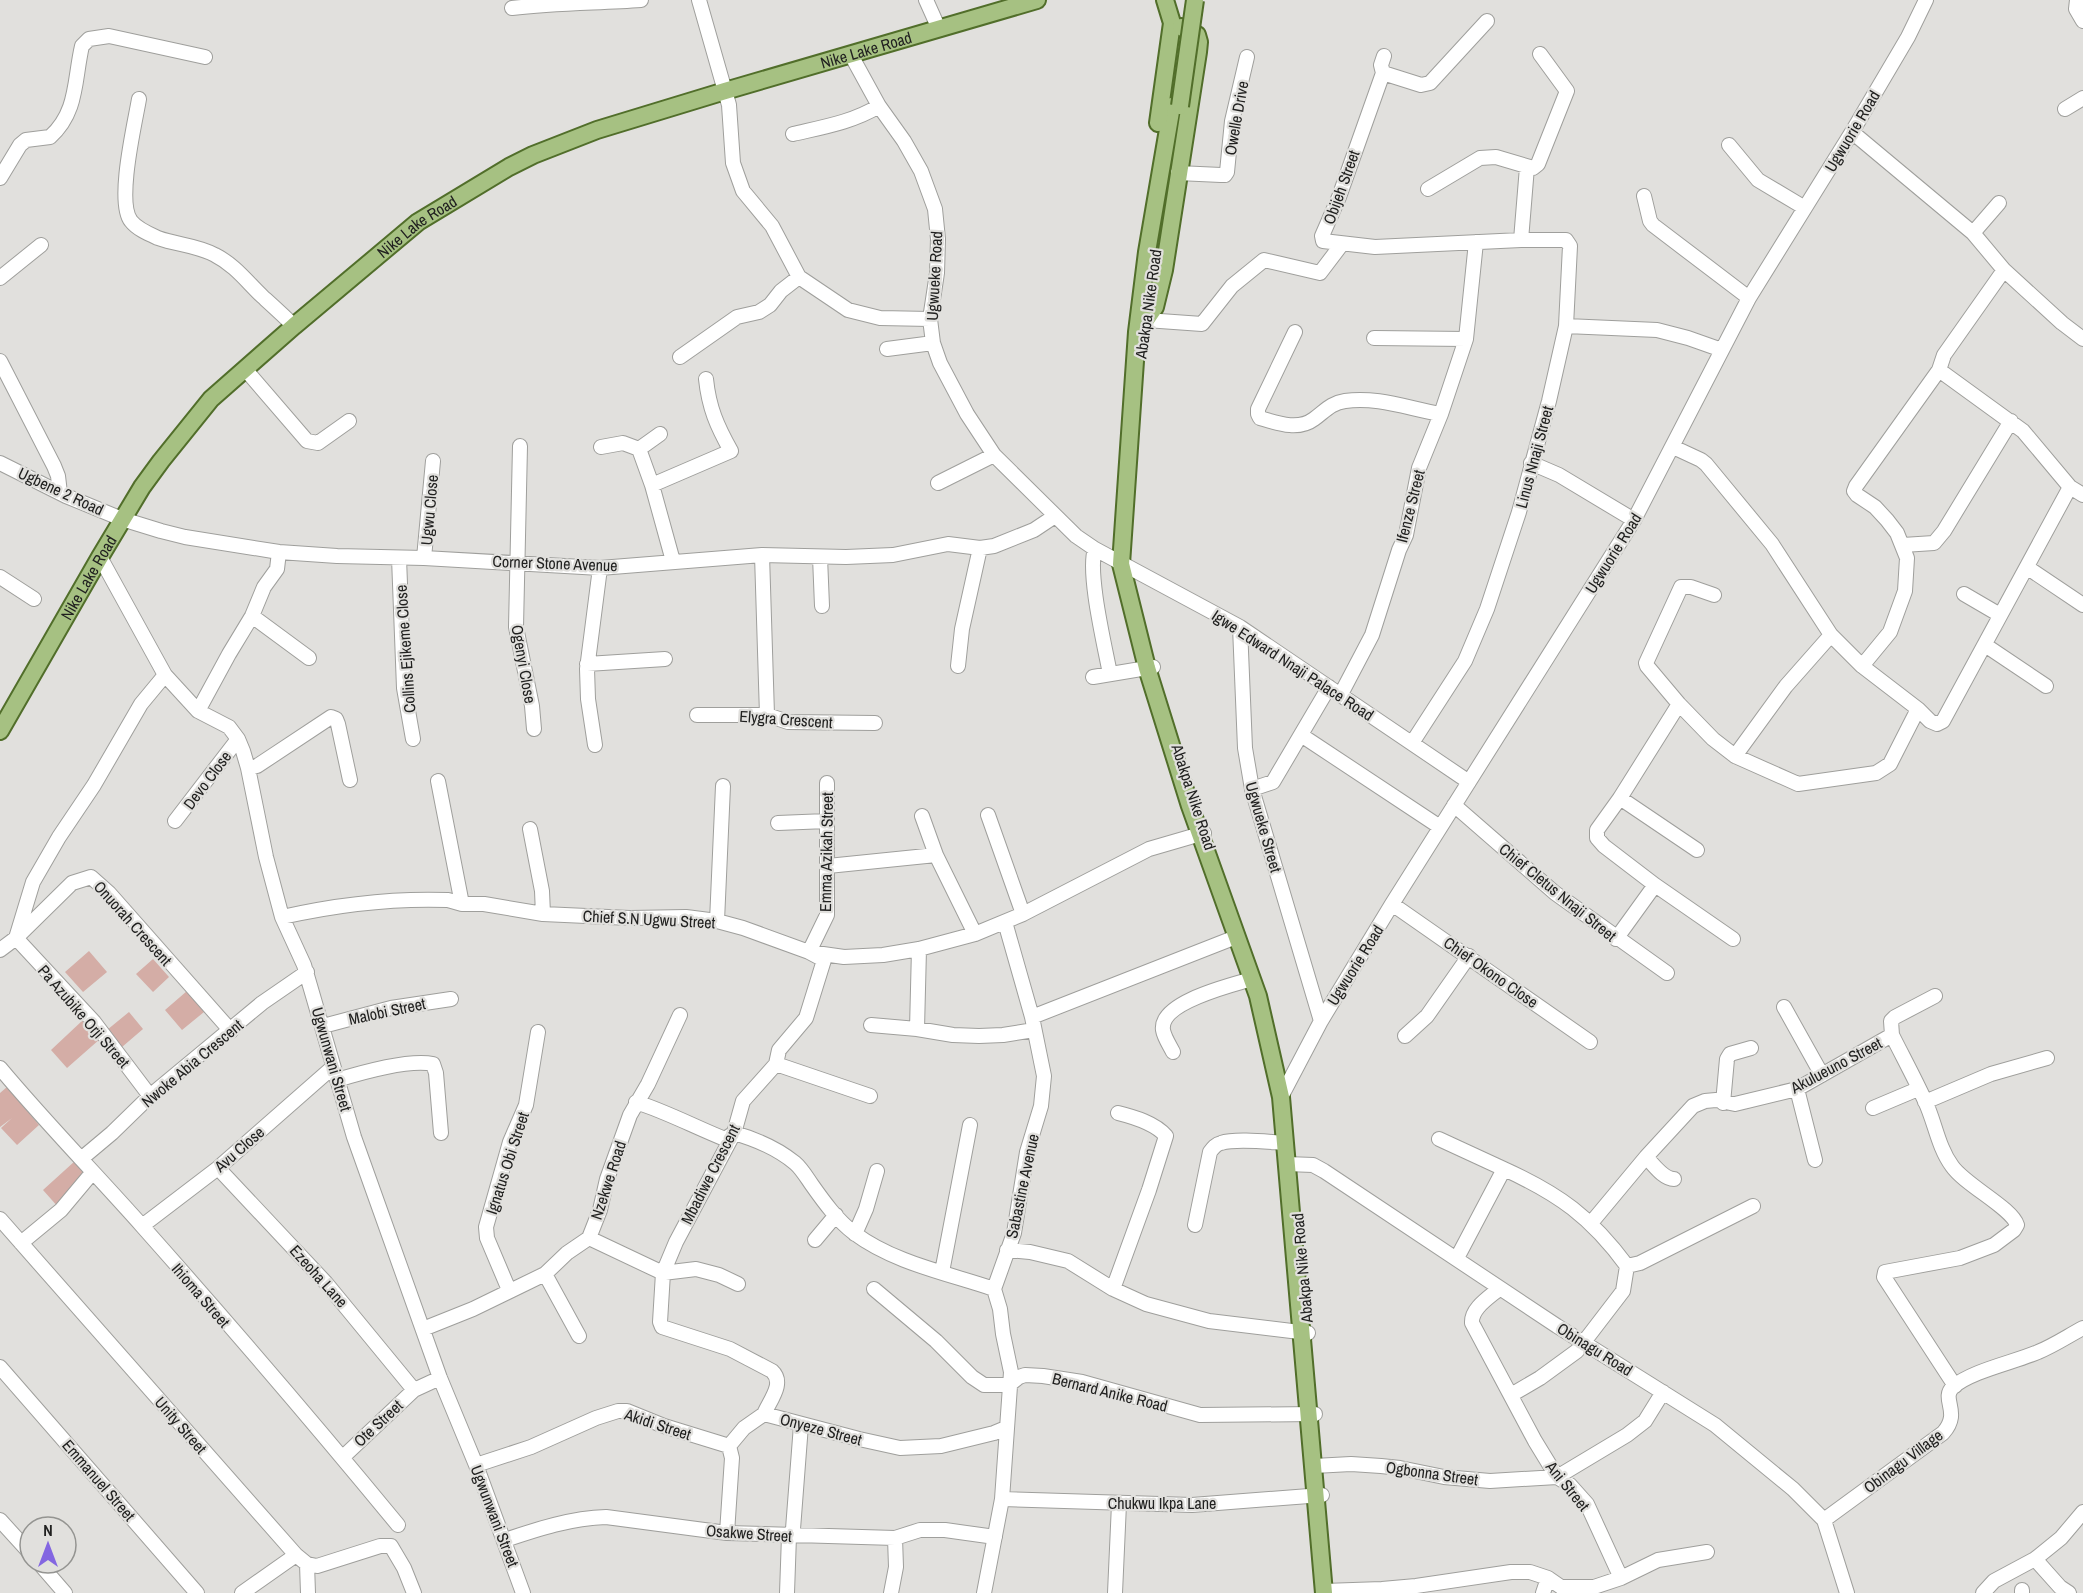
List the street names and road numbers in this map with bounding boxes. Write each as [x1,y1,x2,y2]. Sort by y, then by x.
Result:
street label: Nike Lake Road [818,26,914,74]
street label: Owelle Drive [1219,79,1253,157]
street label: Ugwuorie Road [1819,86,1885,176]
street label: Obijeh Street [1317,147,1365,227]
street label: Nike Lake Road [372,190,461,263]
street label: Ugwueke Road [921,231,947,321]
street label: Abakpa Nike Road [1129,248,1167,361]
street label: Linus Nnaji Street [1510,403,1558,511]
street label: Ugbene 2 Road [15,462,107,520]
street label: Ifenze Street [1390,467,1430,545]
street label: Ugwu Close [415,474,443,546]
street label: Ugwuorie Road [1580,509,1646,597]
street label: Nike Lake Road [55,531,121,624]
street label: Corner Stone Avenue [492,550,618,576]
street label: Collins Ejikeme Close [390,584,420,714]
street label: Igwe Edward Nnaji Palace Road [1208,604,1378,726]
street label: Ogenyi Close [506,623,542,705]
street label: Elygra Crescent [739,705,834,733]
street label: Abakpa Nike Road [1166,740,1221,853]
street label: Devo Close [178,746,236,814]
street label: Ugwueke Street [1241,779,1288,875]
street label: Emma Azikah Street [814,792,838,912]
street label: Chief Cletus Nnaji Street [1495,838,1622,946]
street label: Onuorah Crescent [89,876,177,970]
street label: Chief S.N Ugwu Street [582,905,716,933]
street label: Ugwuorie Road [1322,921,1388,1009]
street label: Chief Okono Close [1439,931,1543,1013]
street label: Pa Azubike Orji Street [33,960,135,1072]
street label: Malobi Street [347,992,428,1030]
street label: Ugwunwani Street [307,1004,357,1114]
street label: Nwoke Abia Crescent [137,1014,248,1112]
street label: Akulueuno Street [1786,1031,1886,1099]
street label: Ignatus Obi Street [480,1109,534,1217]
street label: Mbadiwe Crescent [675,1120,745,1228]
street label: Avu Close [209,1121,269,1178]
street label: Sabastine Avenue [1000,1132,1044,1240]
street label: Nzekwe Road [585,1138,631,1222]
street label: Abakpa Nike Road [1286,1212,1318,1325]
street label: Ezeoha Lane [285,1240,353,1312]
street label: Ihioma Street [167,1258,235,1332]
street label: Obinagu Road [1553,1317,1637,1381]
street label: Bernard Anike Road [1050,1367,1170,1417]
street label: Unity Street [150,1392,212,1459]
street label: Ote Street [349,1394,408,1451]
street label: Akidi Street [621,1403,694,1445]
street label: Onyeze Street [778,1408,865,1451]
street label: Obinagu Village [1859,1424,1947,1498]
street label: Emmanuel Street [57,1435,141,1526]
street label: Ogbonna Street [1385,1456,1480,1490]
street label: Ani Street [1540,1456,1595,1516]
street label: Ugwunwani Street [466,1462,525,1570]
street label: Chukwu Ikpa Lane [1108,1492,1216,1514]
street label: Osakwe Street [705,1519,793,1547]

